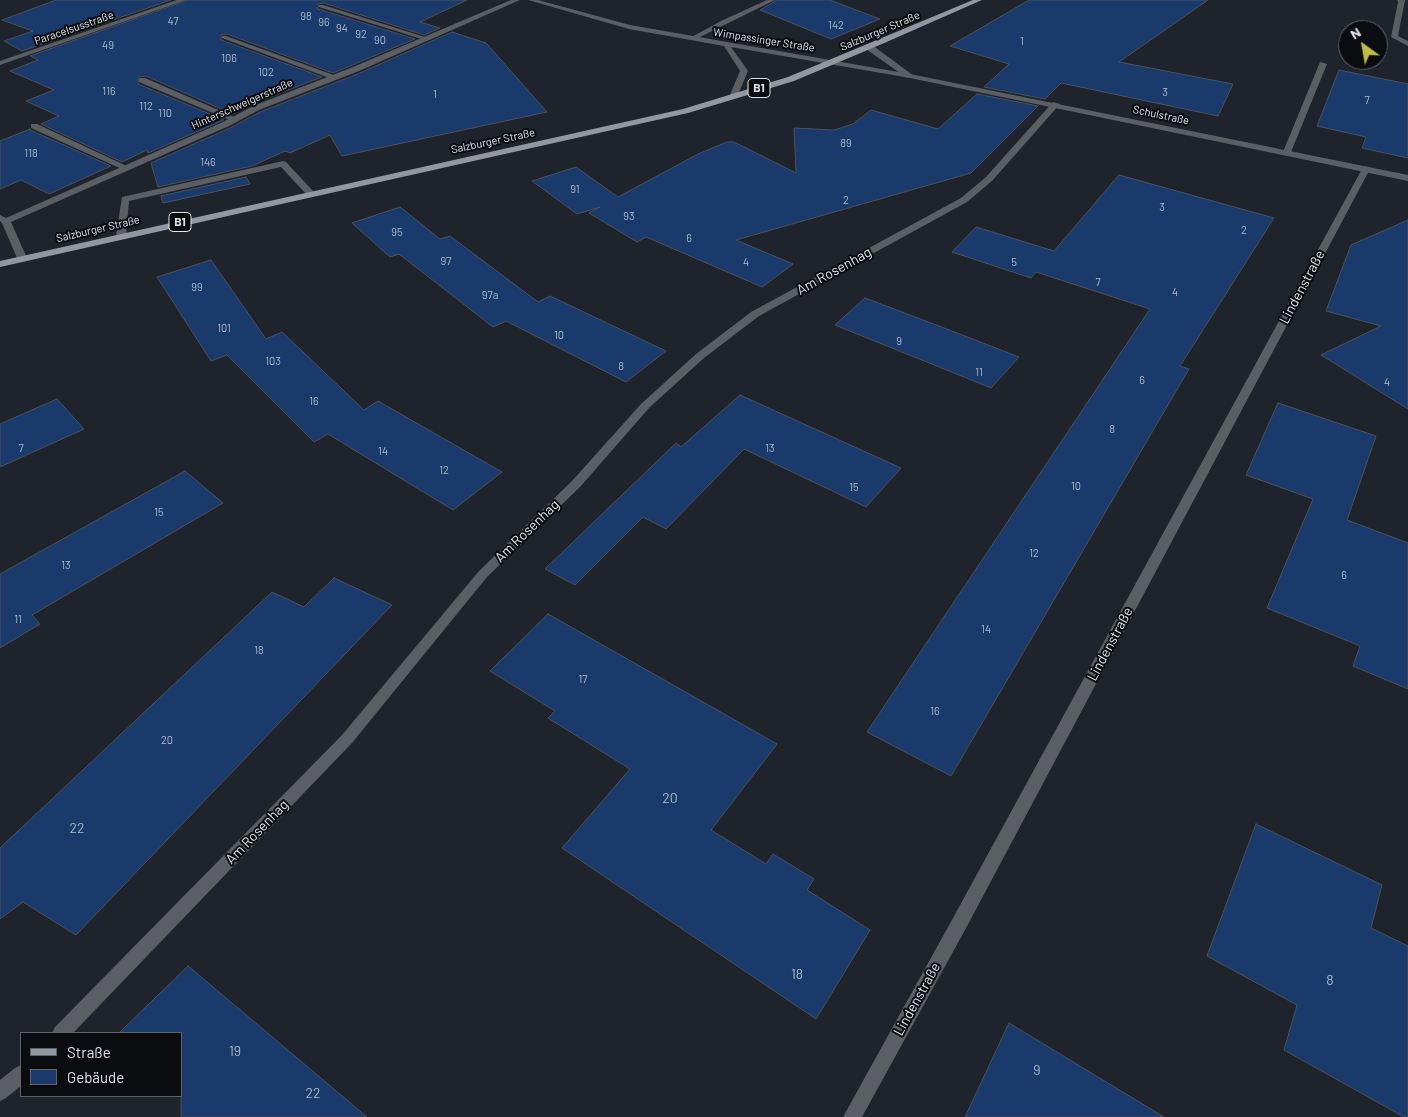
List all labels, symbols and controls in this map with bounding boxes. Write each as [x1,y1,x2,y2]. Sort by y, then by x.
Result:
street label: Paracelsusstraße [33,8,115,48]
street label: Salzburger Straße [838,8,922,54]
house number: 98 [300,9,312,23]
house number: 47 [168,14,178,28]
house number: 96 [318,15,330,29]
house number: 142 [828,18,844,32]
north arrow [1338,20,1388,70]
house number: 94 [336,21,348,35]
text: N [1347,23,1364,42]
street label: Wimpassinger Straße [712,25,816,55]
house number: 92 [355,27,367,41]
house number: 90 [374,33,386,47]
house number: 1 [1020,34,1024,48]
house number: 49 [102,38,114,52]
house number: 106 [221,51,237,65]
house number: 102 [258,65,274,79]
street label: Hinterschweigerstraße [189,76,295,132]
road number: B1 [748,78,770,98]
house number: 116 [102,84,116,98]
house number: 3 [1162,85,1168,99]
house number: 1 [433,87,437,101]
house number: 7 [1364,93,1370,107]
house number: 112 [139,99,153,113]
street label: Schulstraße [1132,103,1190,127]
house number: 110 [158,106,172,120]
street label: Salzburger Straße [450,126,536,156]
house number: 89 [840,136,852,150]
house number: 118 [24,146,38,160]
house number: 146 [200,155,216,169]
house number: 91 [570,182,580,196]
house number: 2 [843,193,849,207]
house number: 3 [1159,200,1165,214]
house number: 93 [623,209,635,223]
road number: B1 [169,212,191,232]
street label: Salzburger Straße [55,213,141,245]
house number: 2 [1241,223,1247,237]
house number: 95 [391,225,403,239]
house number: 6 [686,231,692,245]
street label: Am Rosenhag [794,244,874,298]
street label: Lindenstraße [1276,247,1328,327]
house number: 97 [441,254,451,268]
house number: 4 [743,255,749,269]
house number: 5 [1011,255,1017,269]
house number: 7 [1095,275,1101,289]
house number: 99 [191,280,203,294]
house number: 4 [1172,285,1178,299]
house number: 97a [482,288,498,302]
house number: 101 [217,321,231,335]
house number: 10 [554,328,564,342]
house number: 9 [896,334,902,348]
house number: 103 [265,354,281,368]
house number: 8 [618,359,624,373]
house number: 11 [975,365,983,379]
house number: 6 [1139,373,1145,387]
house number: 4 [1384,375,1390,389]
house number: 16 [309,394,319,408]
house number: 8 [1109,422,1115,436]
house number: 7 [18,441,24,455]
house number: 13 [765,441,775,455]
house number: 14 [378,444,388,458]
house number: 12 [439,463,449,477]
house number: 10 [1071,479,1081,493]
house number: 15 [849,480,859,494]
street label: Am Rosenhag [491,496,563,566]
house number: 15 [154,505,164,519]
house number: 12 [1029,546,1039,560]
house number: 13 [61,558,71,572]
house number: 6 [1341,568,1347,582]
street label: Lindenstraße [1084,604,1136,684]
house number: 11 [14,612,22,626]
house number: 14 [981,622,991,636]
house number: 18 [254,643,264,657]
house number: 17 [578,672,588,686]
house number: 16 [930,704,940,718]
house number: 20 [161,733,173,747]
house number: 20 [662,790,678,806]
street label: Am Rosenhag [222,796,292,868]
house number: 22 [69,820,85,836]
street label: Lindenstraße [890,960,944,1038]
house number: 18 [791,966,803,982]
house number: 8 [1326,972,1334,988]
legend [20,1032,182,1097]
text: Straße [67,1043,111,1061]
house number: 19 [229,1043,241,1059]
house number: 9 [1033,1062,1041,1078]
text: Gebäude [67,1068,124,1086]
house number: 22 [305,1085,321,1101]

